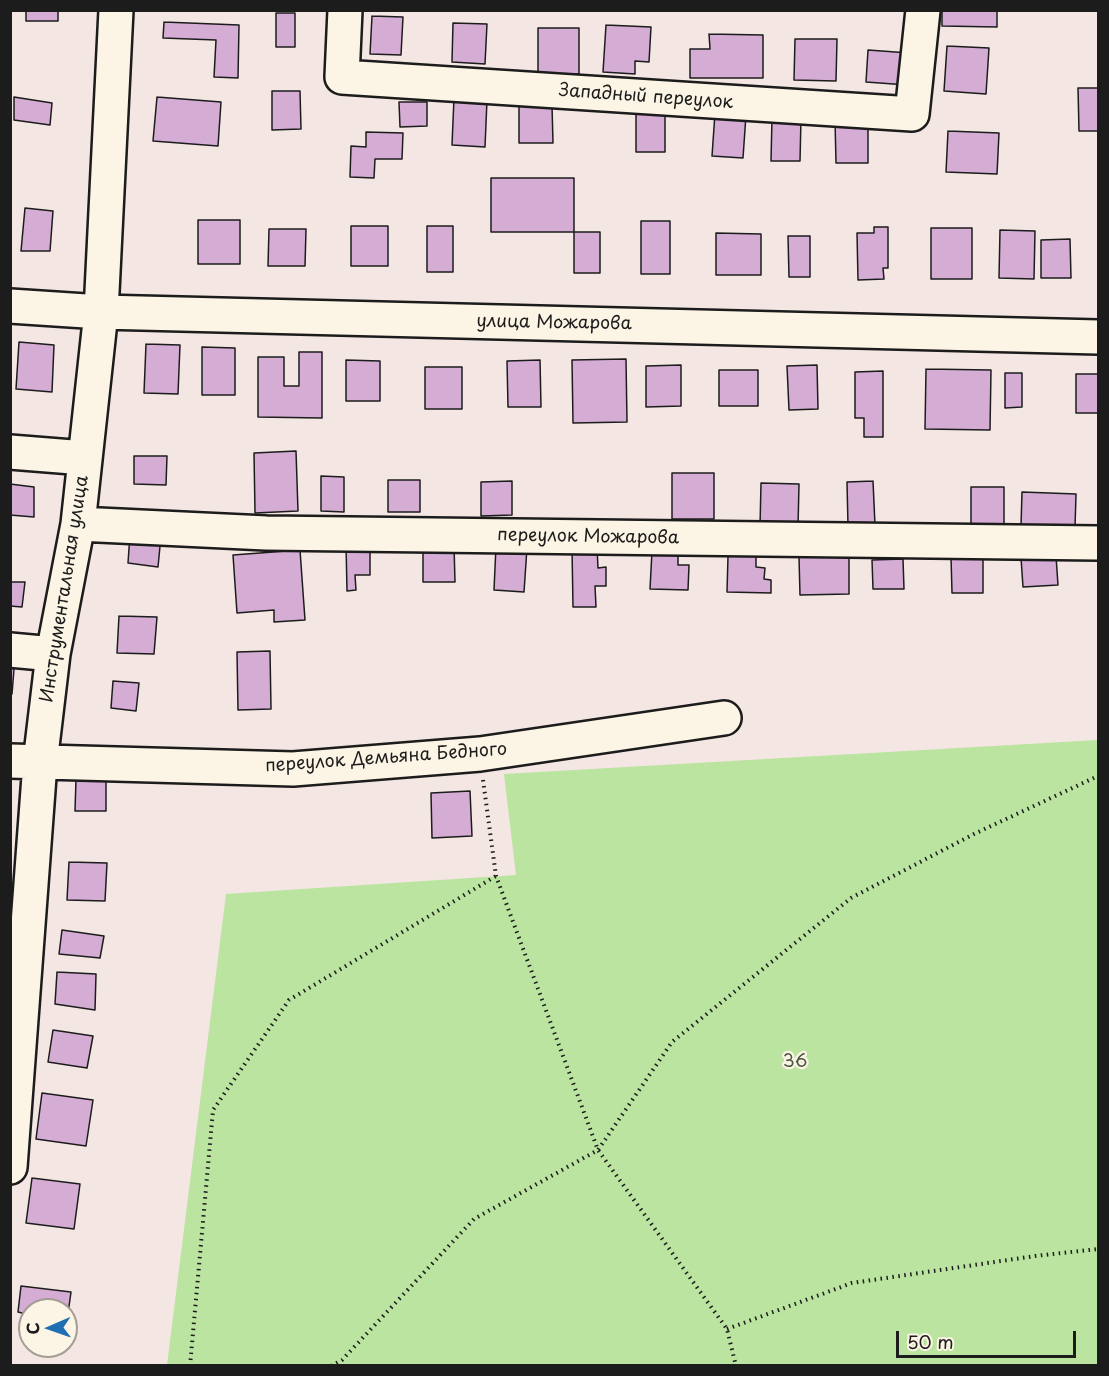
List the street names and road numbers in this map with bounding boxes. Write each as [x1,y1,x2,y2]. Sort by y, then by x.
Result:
street label: Западный переулок [558,80,734,114]
street label: улица Можарова [476,311,632,335]
street label: Инструментальная улица [36,474,94,704]
street label: переулок Можарова [497,525,679,549]
street label: переулок Демьяна Бедного [264,739,508,777]

